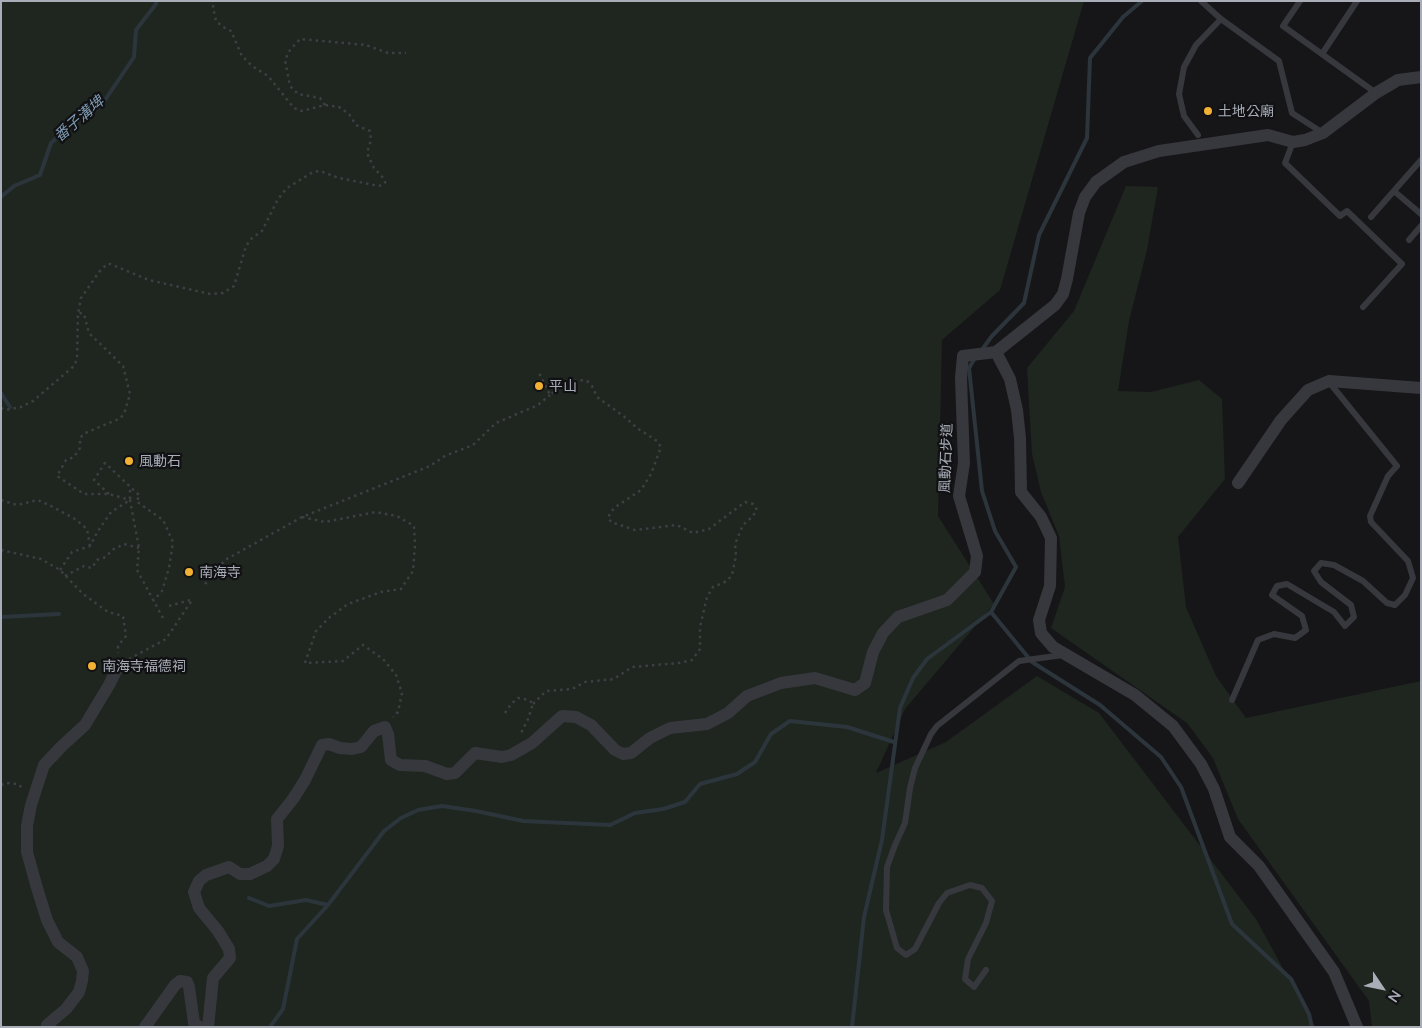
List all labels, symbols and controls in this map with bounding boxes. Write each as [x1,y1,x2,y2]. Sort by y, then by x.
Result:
water label: 番子溝埤 [50,93,108,145]
place label: 土地公廟 [1218,103,1274,119]
marker: 土地公廟 [1202,105,1214,117]
place label: 平山 [549,378,577,394]
marker: 平山 [533,380,545,392]
street label: 風動石步道 [936,423,956,493]
place label: 風動石 [139,453,181,469]
marker: 風動石 [123,455,135,467]
place label: 南海寺 [199,564,241,580]
marker: 南海寺 [183,566,195,578]
place label: 南海寺福德祠 [102,658,186,674]
marker: 南海寺福德祠 [86,660,98,672]
north arrow [1357,963,1407,1013]
text: N [1385,987,1405,1006]

